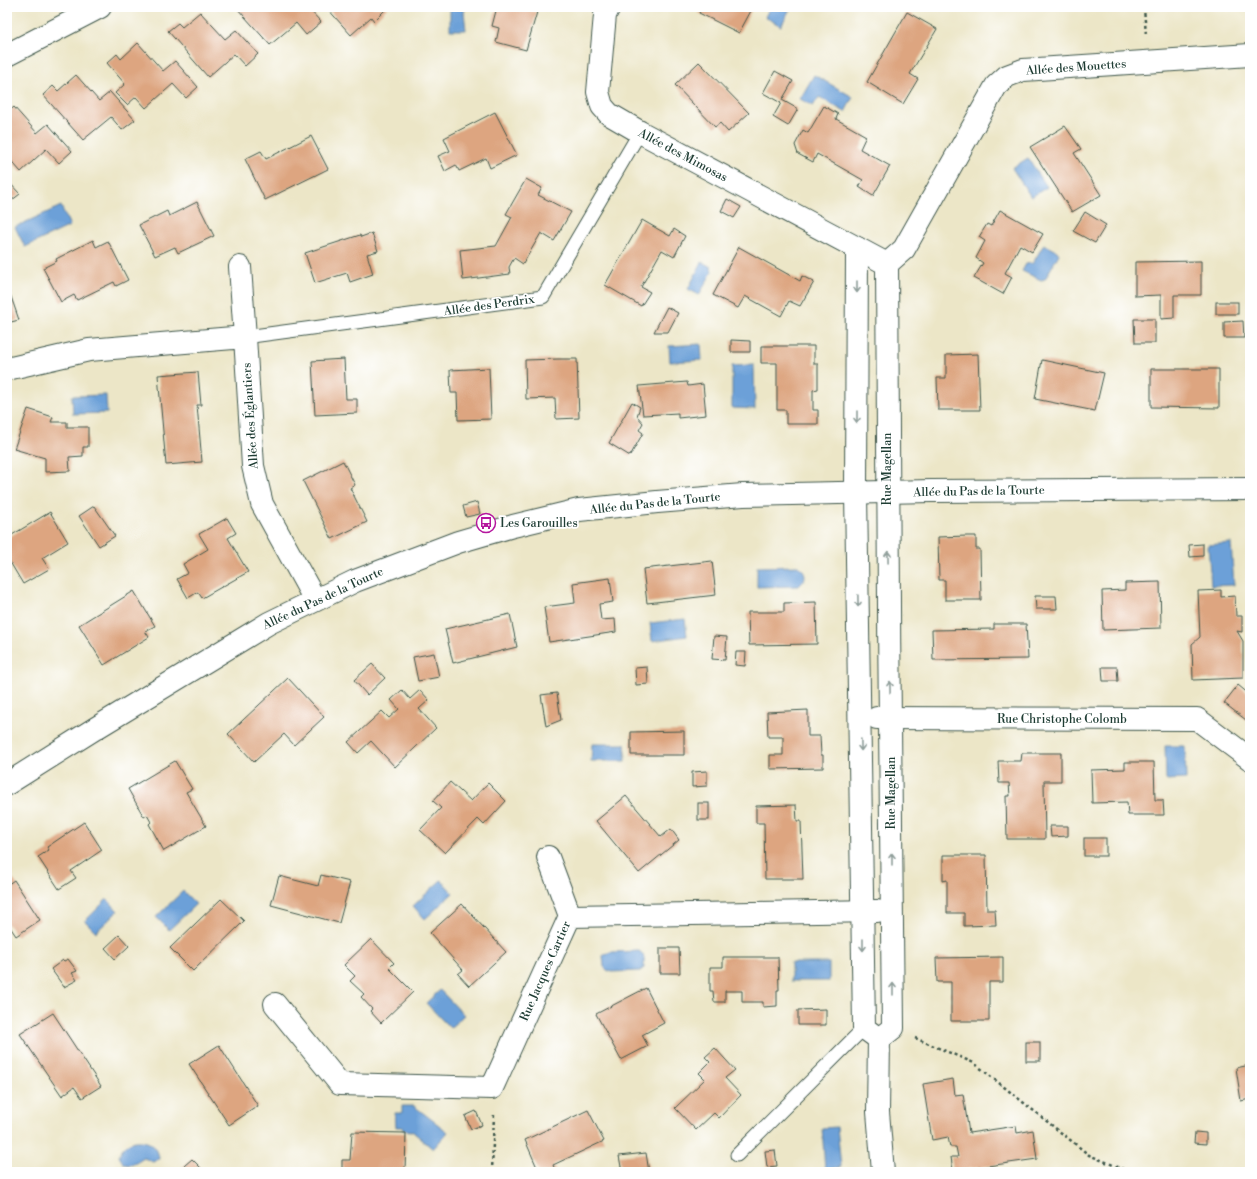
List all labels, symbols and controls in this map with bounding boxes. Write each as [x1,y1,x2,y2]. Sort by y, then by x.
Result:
street label: Allée des Mouettes [1024,57,1127,79]
street label: Allée des Mimosas [635,125,730,185]
one-way arrow [853,280,861,293]
street label: Allée des Perdrix [442,292,536,319]
street label: Allée des Églantiers [237,362,262,471]
one-way arrow [853,410,861,423]
street label: Rue Magellan [880,433,895,505]
street label: Allée du Pas de la Tourte [912,483,1045,500]
street label: Allée du Pas de la Tourte [588,489,721,518]
bus stop icon: Les Garouilles [475,512,497,534]
place label: Les Garouilles [500,516,578,531]
one-way arrow [884,551,892,564]
street label: Allée du Pas de la Tourte [260,564,386,633]
one-way arrow [854,594,862,607]
one-way arrow [886,681,894,694]
street label: Rue Christophe Colomb [997,712,1127,727]
one-way arrow [857,738,865,751]
street label: Rue Magellan [884,757,899,829]
one-way arrow [888,853,896,866]
street label: Rue Jacques Cartier [517,919,574,1024]
one-way arrow [860,938,867,951]
one-way arrow [889,983,897,996]

